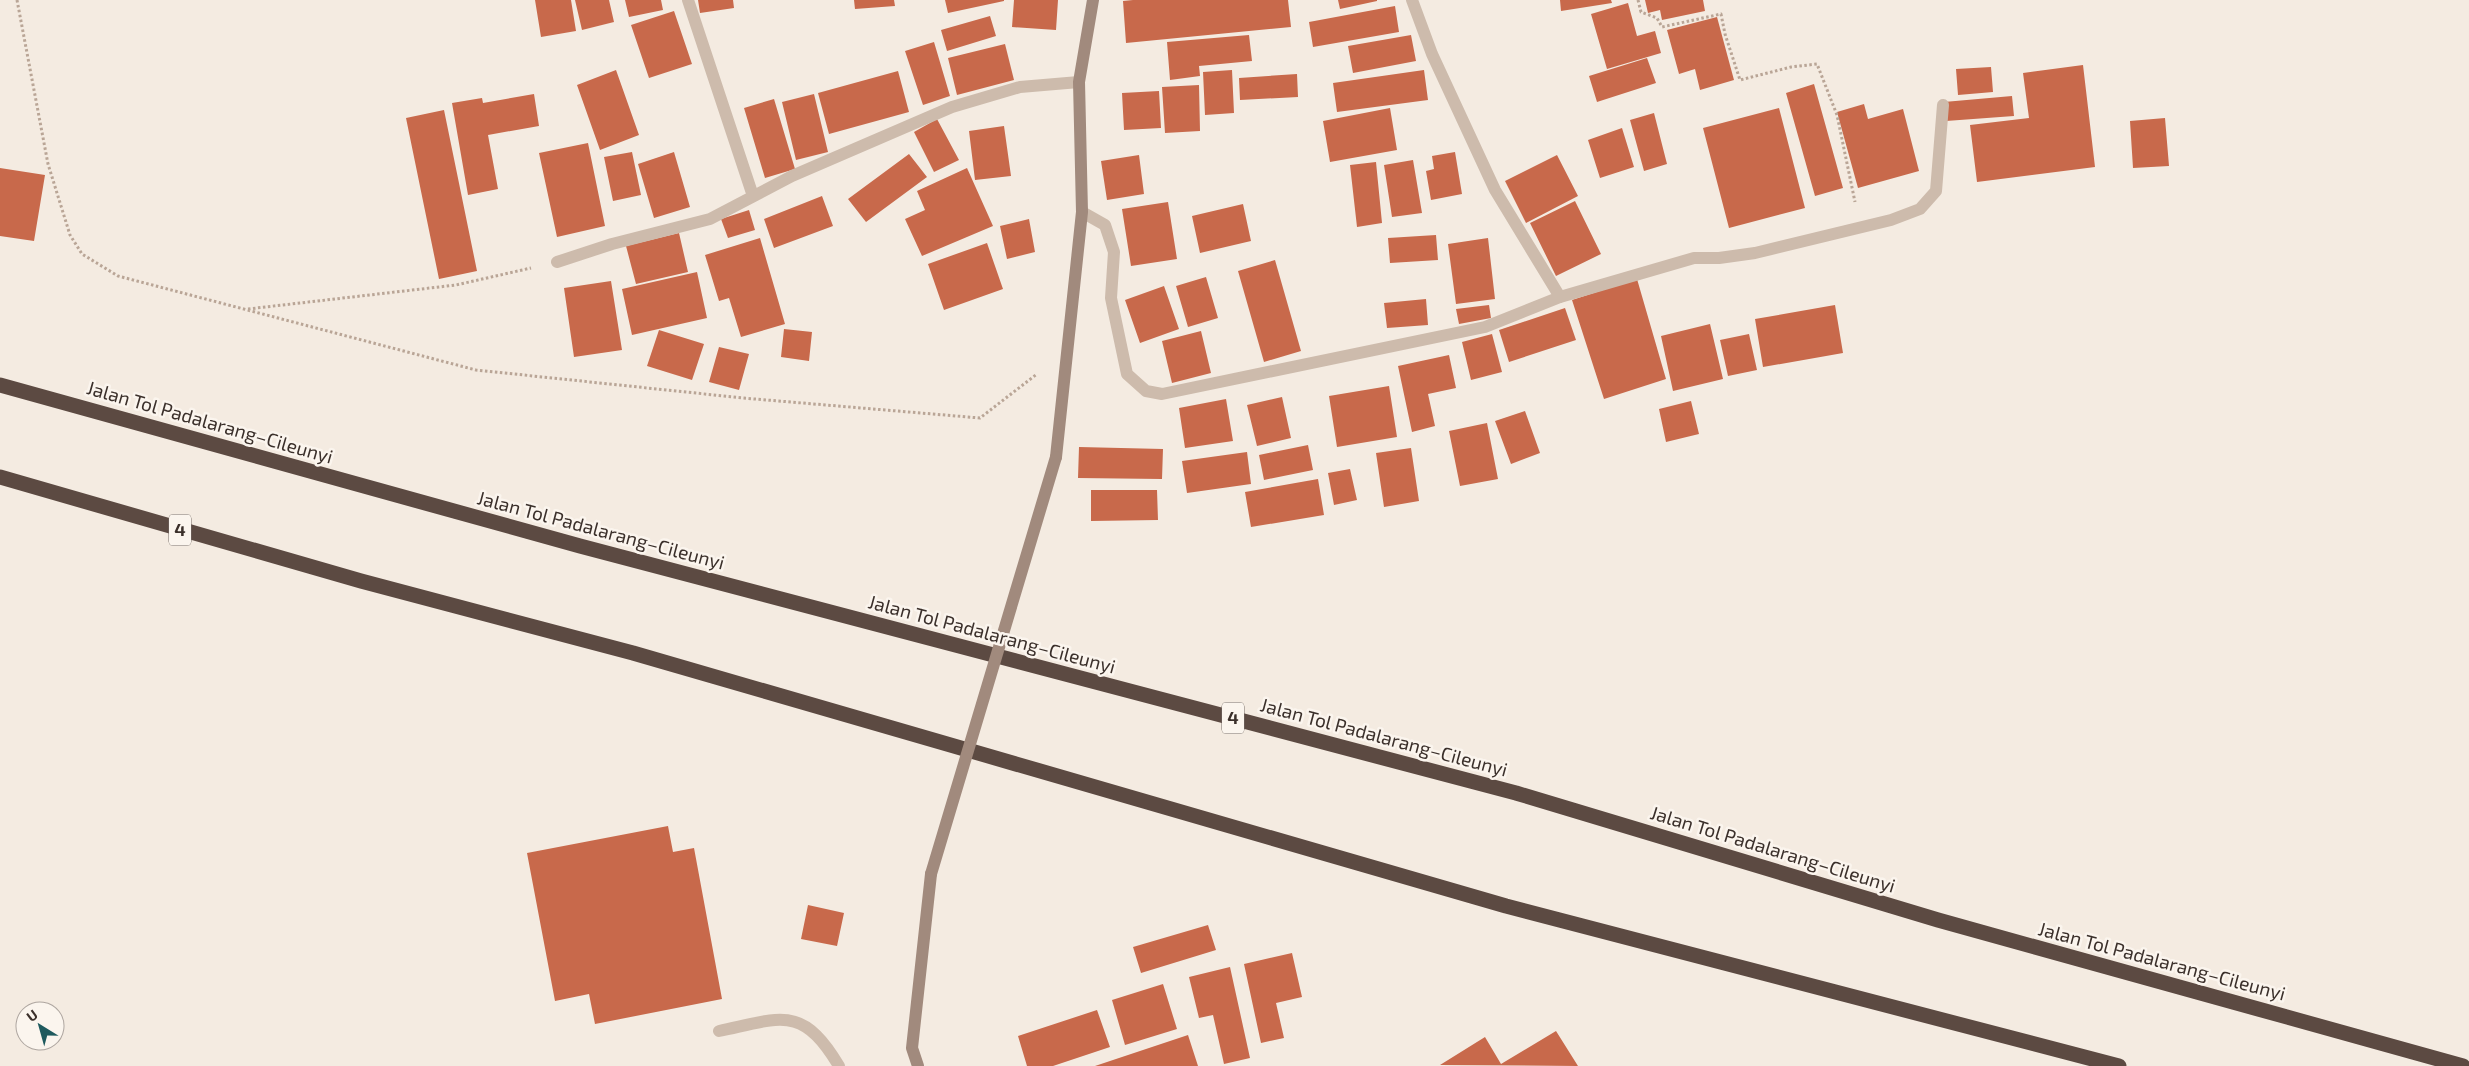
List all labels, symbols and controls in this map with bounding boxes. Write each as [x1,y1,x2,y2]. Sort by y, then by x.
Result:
street label: Jalan Tol Padalarang–Cileunyi [84,375,336,468]
street label: Jalan Tol Padalarang–Cileunyi [475,485,727,574]
road number: 4 [169,514,191,546]
street label: Jalan Tol Padalarang–Cileunyi [866,589,1118,678]
street label: Jalan Tol Padalarang–Cileunyi [1258,692,1510,781]
road number: 4 [1222,702,1244,734]
street label: Jalan Tol Padalarang–Cileunyi [1648,800,1898,897]
street label: Jalan Tol Padalarang–Cileunyi [2036,916,2288,1005]
north arrow [15,1001,65,1051]
text: U [23,1006,41,1025]

